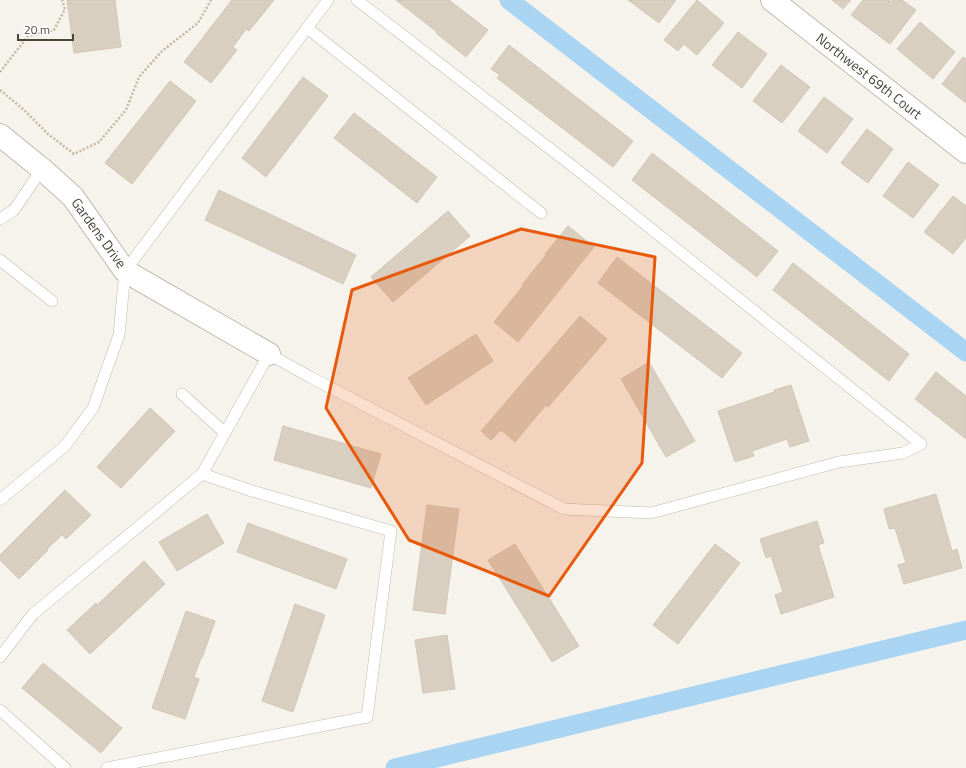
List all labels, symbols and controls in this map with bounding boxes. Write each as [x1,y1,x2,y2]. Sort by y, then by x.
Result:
scale bar [18,16,73,42]
text: 20 m [24,20,50,39]
street label: Northwest 69th Court [812,27,927,124]
street label: Gardens Drive [67,193,132,272]

